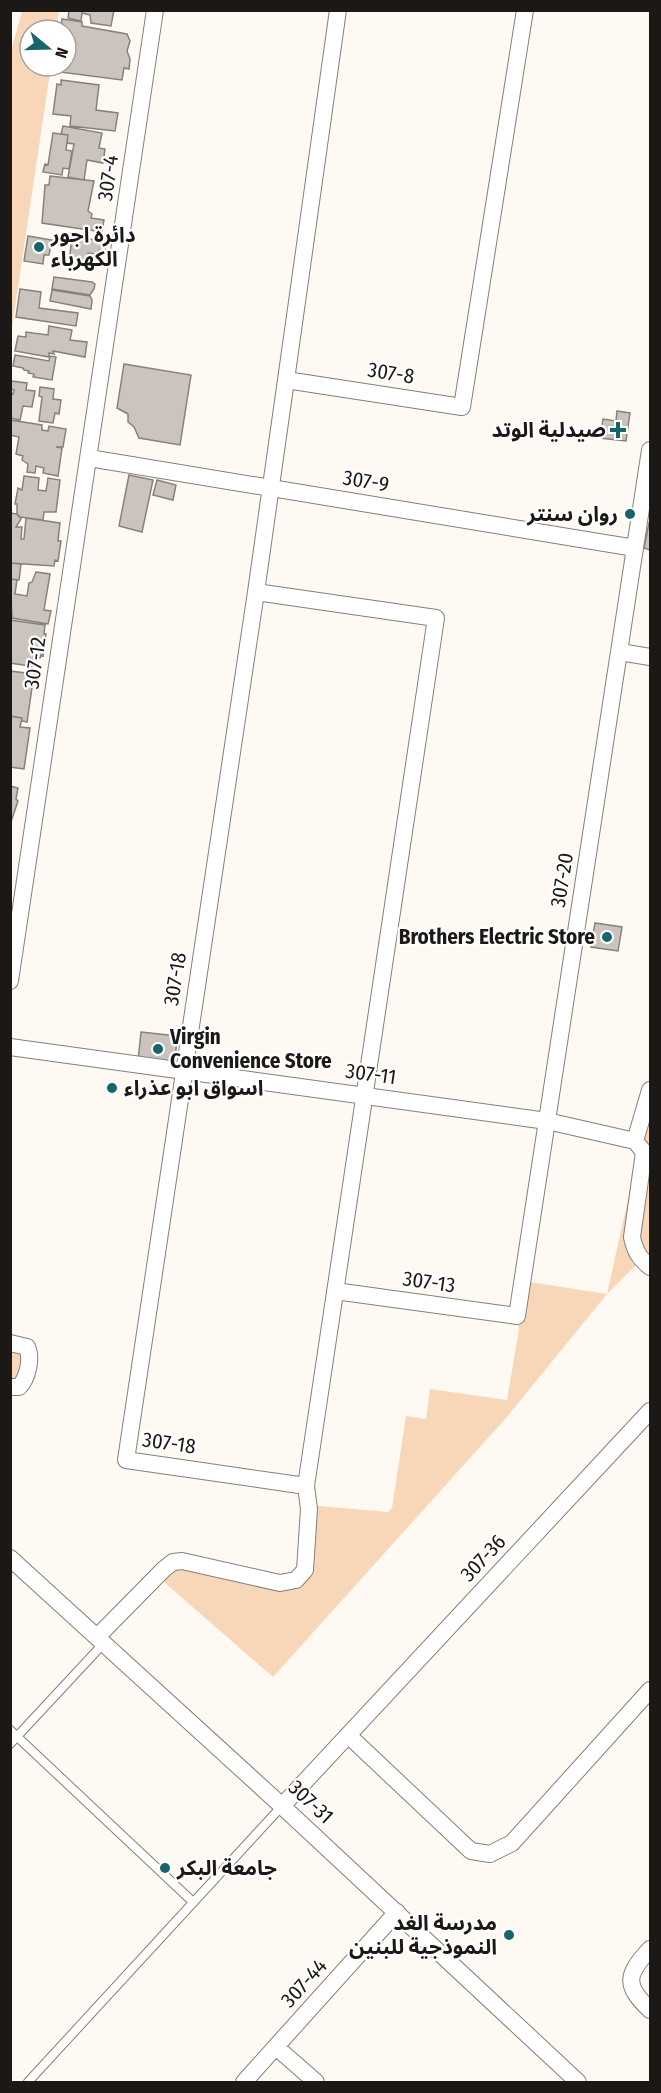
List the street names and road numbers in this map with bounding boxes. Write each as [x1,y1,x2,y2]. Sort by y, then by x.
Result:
street label: 307-4 [92,153,124,203]
street label: 307-8 [366,356,416,390]
street label: 307-9 [341,465,391,497]
street label: 307-12 [18,635,52,691]
street label: 307-20 [545,851,579,909]
street label: 307-18 [158,951,192,1007]
street label: 307-11 [344,1058,398,1090]
street label: 307-13 [401,1265,457,1299]
street label: 307-18 [141,1426,197,1460]
street label: 307-36 [455,1529,511,1587]
street label: 307-31 [283,1775,339,1829]
street label: 307-44 [275,1953,333,2013]

